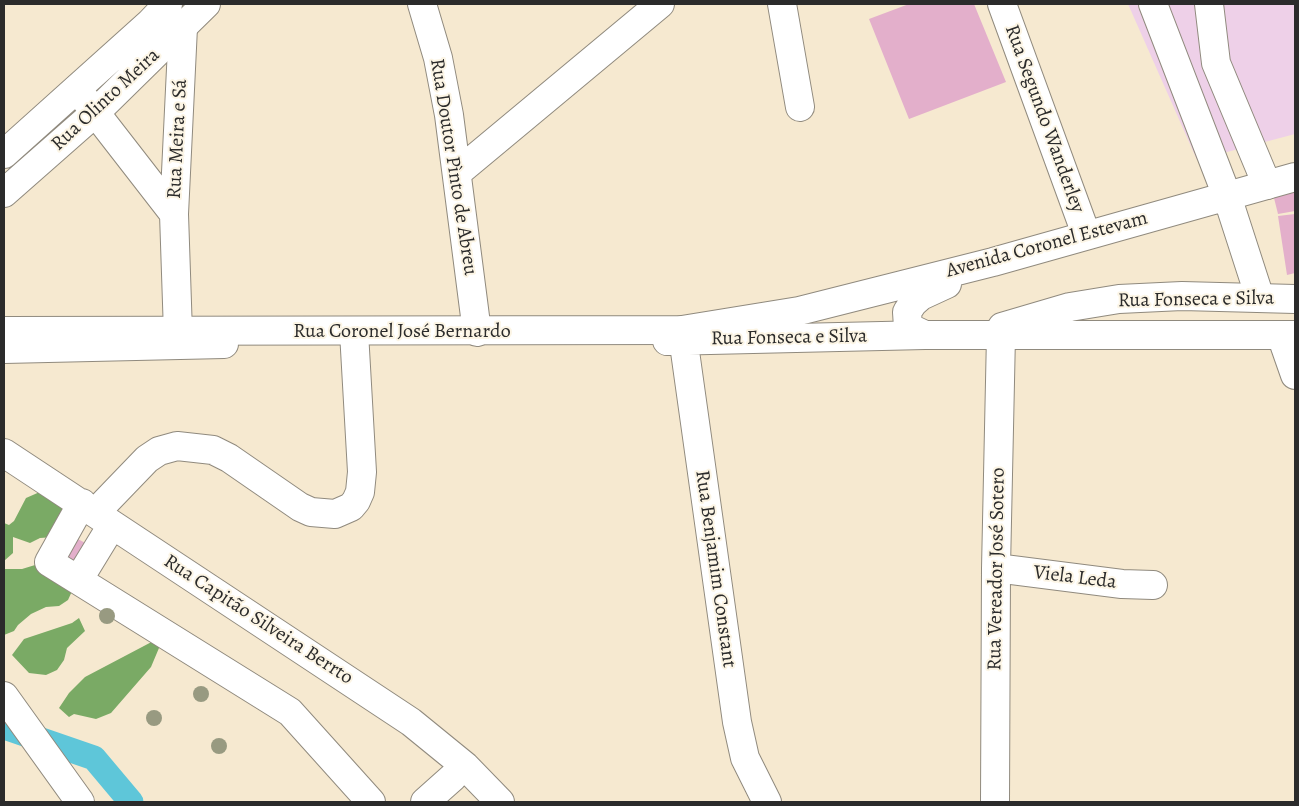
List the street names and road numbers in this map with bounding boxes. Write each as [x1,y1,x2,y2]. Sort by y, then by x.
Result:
street label: Rua Segundo Wanderley [999,22,1089,216]
street label: Rua Olinto Meira [47,44,165,156]
street label: Rua Doutor Pìnto de Abreu [424,57,482,277]
street label: Rua Meira e Sá [163,78,193,200]
street label: Avenida Coronel Estevam [944,207,1150,283]
street label: Rua Fonseca e Silva [1118,287,1274,313]
street label: Rua Coronel José Bernardo [293,320,511,344]
street label: Rua Fonseca e Silva [711,325,867,351]
street label: Rua Vereador José Sotero [983,467,1011,671]
street label: Rua Benjamim Constant [689,469,741,669]
street label: Rua Capitão Silveira Berrto [159,550,357,690]
street label: Viela Leda [1032,561,1118,595]

